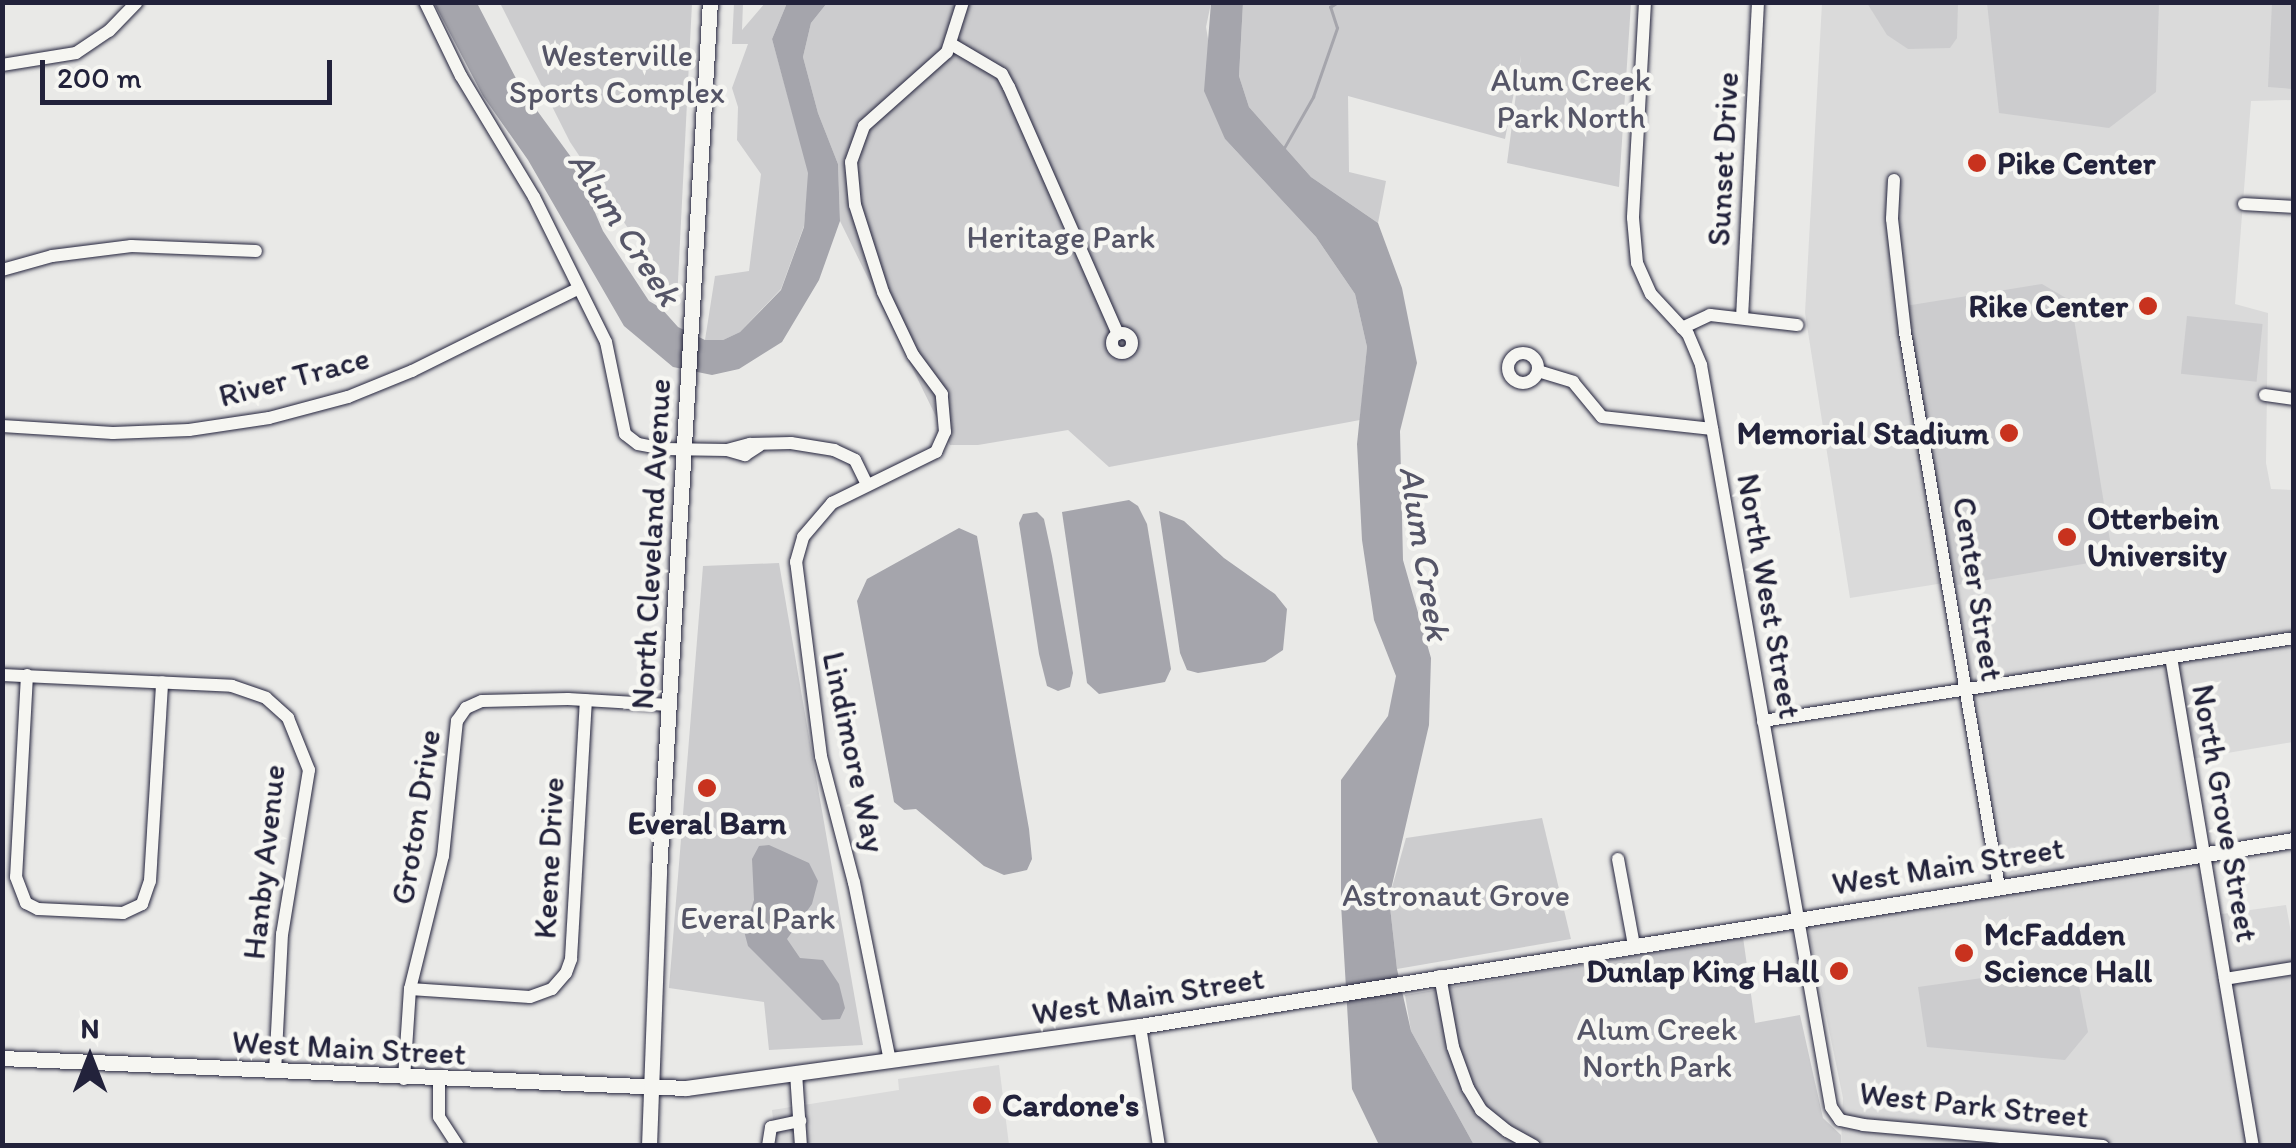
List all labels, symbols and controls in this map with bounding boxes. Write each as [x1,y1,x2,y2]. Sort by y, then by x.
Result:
park label: Westerville Sports Complex [509,37,725,112]
scale bar [45,40,338,102]
text: 200 m [57,59,142,96]
park label: Alum Creek Park North [1491,62,1651,137]
street label: Sunset Drive [1699,71,1747,247]
water label: Alum Creek [560,143,690,313]
place label: Pike Center [1997,144,2156,182]
marker: Pike Center [1966,152,1988,174]
park label: Heritage Park [967,218,1155,256]
place label: Rike Center [1968,287,2128,325]
marker: Rike Center [2137,295,2159,317]
street label: River Trace [216,339,372,415]
street label: North Cleveland Avenue [623,378,679,710]
place label: Memorial Stadium [1736,414,1989,452]
marker: Memorial Stadium [1998,422,2020,444]
water label: Alum Creek [1391,463,1459,643]
street label: North West Street [1729,471,1809,721]
street label: Center Street [1945,494,2011,684]
place label: Otterbein University [2087,500,2227,575]
marker: Otterbein University [2056,526,2078,548]
street label: Lindimore Way [814,648,894,856]
street label: North Grove Street [2184,682,2266,944]
street label: Groton Drive [383,727,449,907]
street label: Hanby Avenue [235,763,293,961]
street label: Keene Drive [526,775,572,941]
marker: Everal Barn [696,777,718,799]
place label: Everal Barn [628,804,786,842]
street label: West Main Street [1829,829,2067,903]
park label: Astronaut Grove [1342,876,1570,914]
park label: Everal Park [681,899,835,937]
place label: McFadden Science Hall [1984,916,2152,991]
marker: McFadden Science Hall [1953,942,1975,964]
place label: Dunlap King Hall [1586,952,1819,990]
street label: West Main Street [1029,959,1267,1033]
marker: Dunlap King Hall [1828,960,1850,982]
north arrow [40,1008,140,1108]
text: N [81,1011,99,1045]
park label: Alum Creek North Park [1577,1011,1737,1086]
street label: West Main Street [231,1023,467,1073]
street label: West Park Street [1858,1074,2090,1136]
place label: Cardone's [1002,1086,1139,1124]
marker: Cardone's [971,1094,993,1116]

